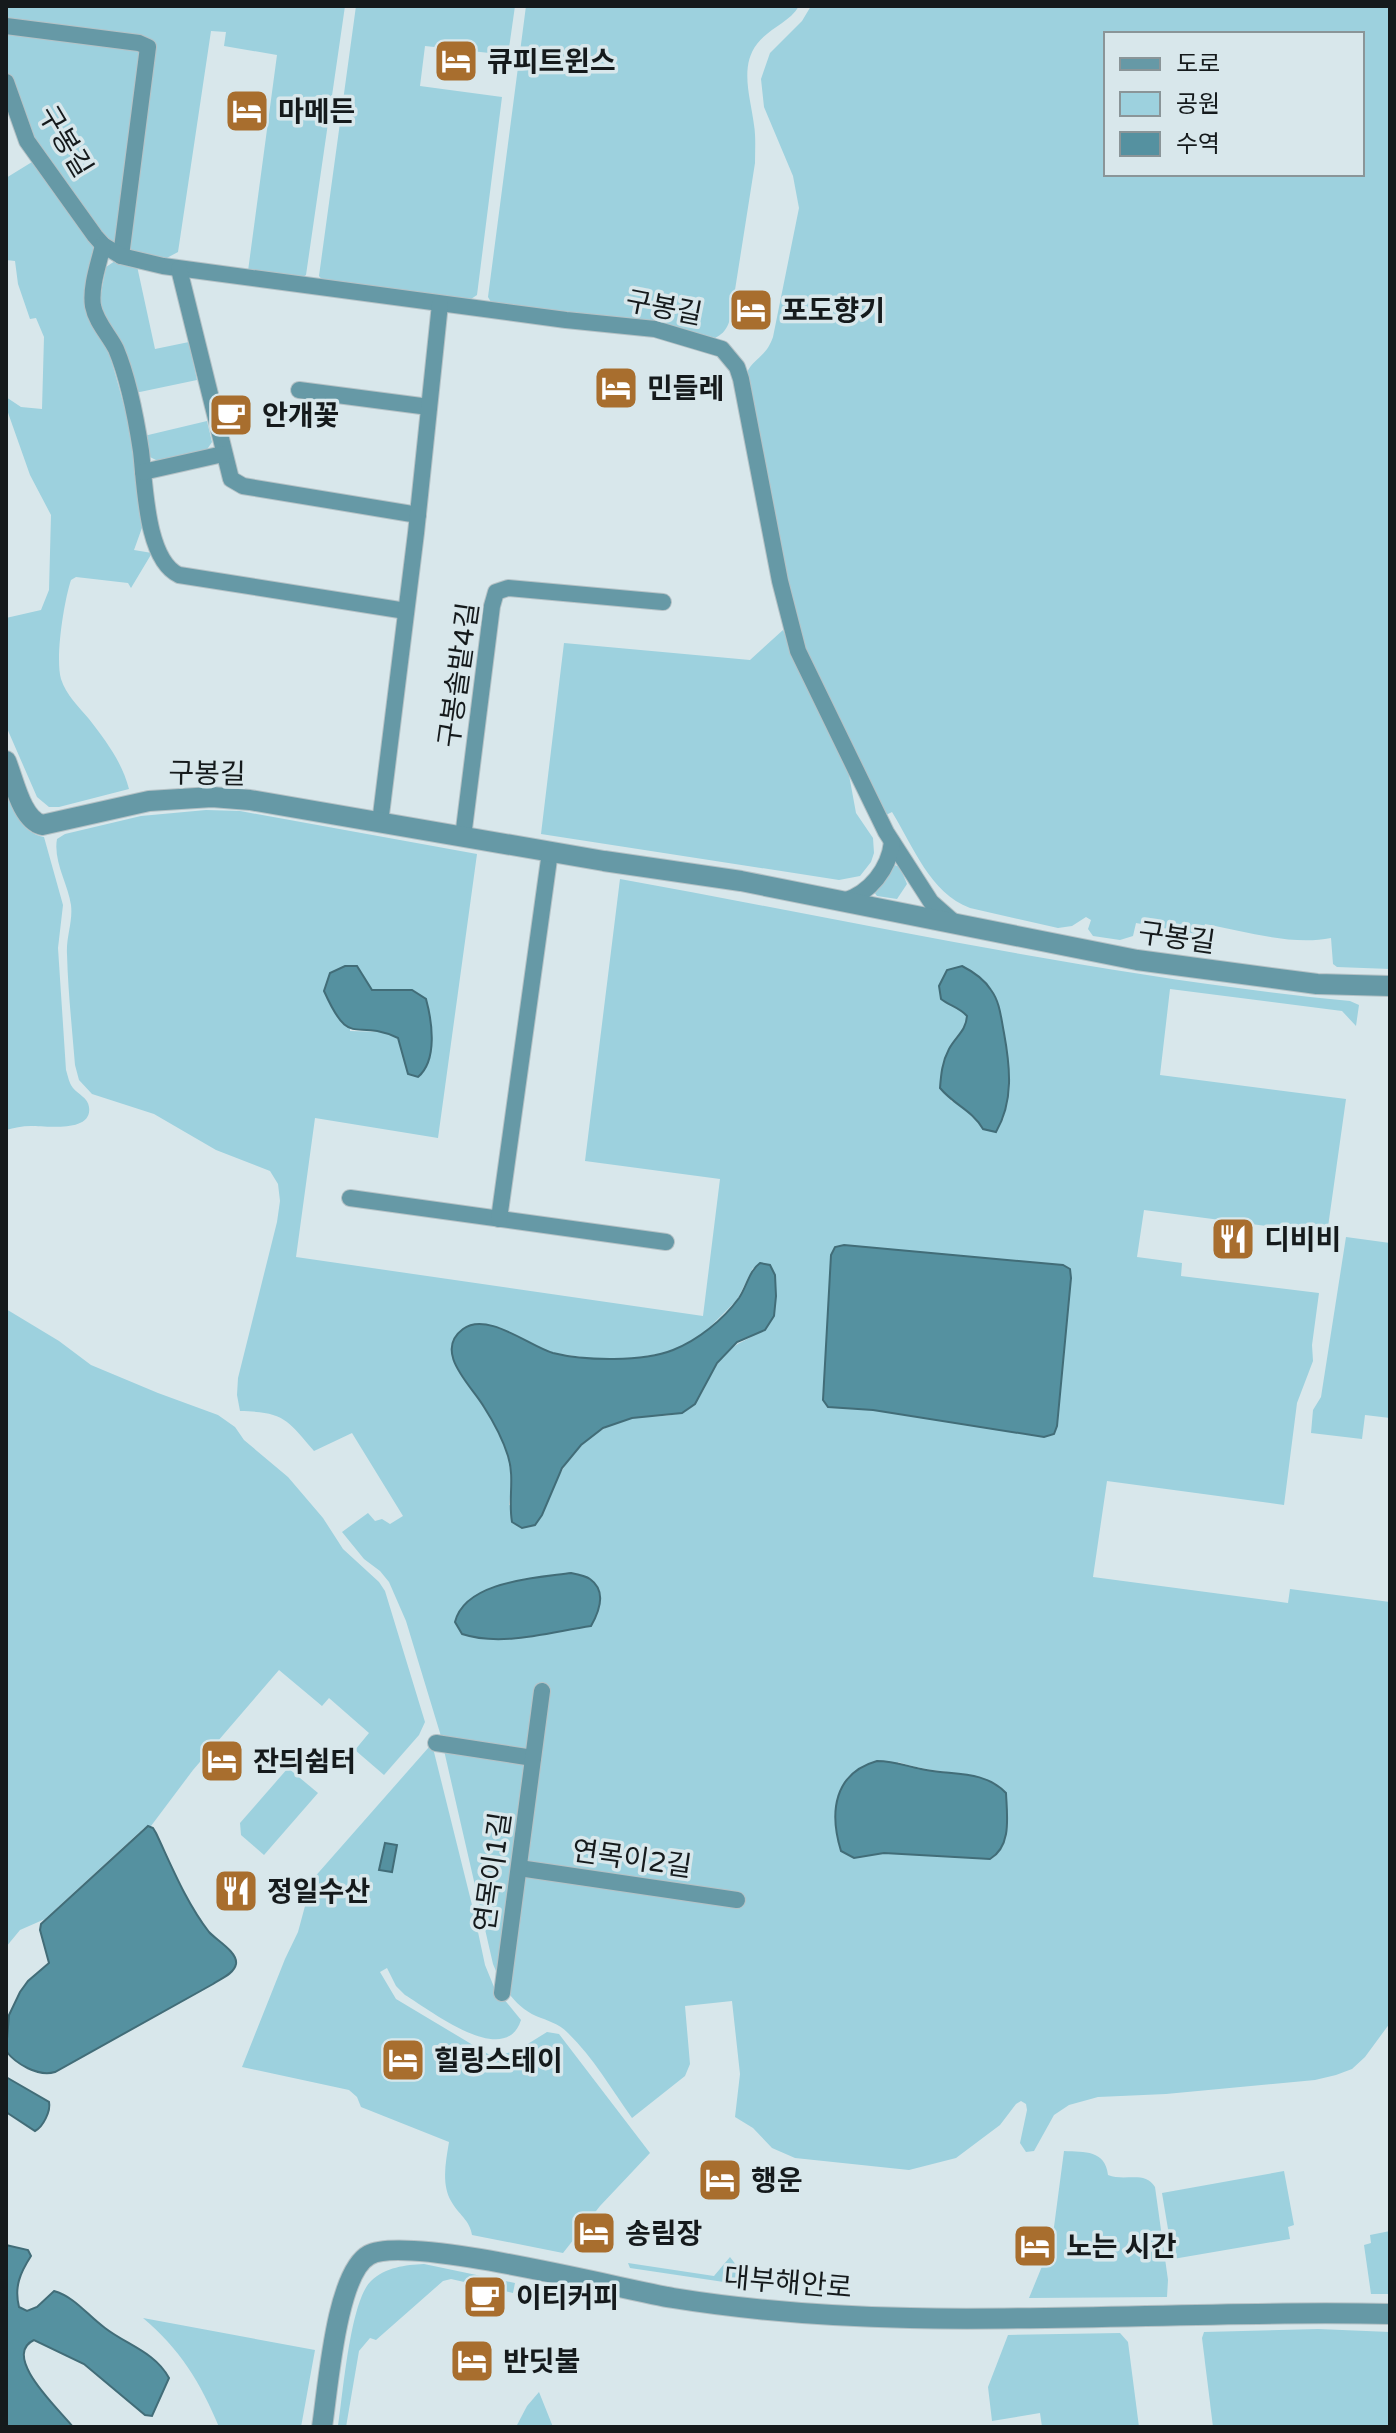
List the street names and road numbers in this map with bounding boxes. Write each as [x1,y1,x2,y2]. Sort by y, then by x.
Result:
street label: 구봉길 [31,100,100,183]
street label: 구봉길 [623,284,705,332]
street label: 구봉솔밭4길 [432,600,486,750]
street label: 구봉길 [168,756,246,792]
street label: 구봉길 [1136,916,1217,960]
street label: 연목이1길 [468,1810,518,1934]
street label: 연목이2길 [570,1834,694,1884]
street label: 대부해안로 [722,2260,854,2306]

